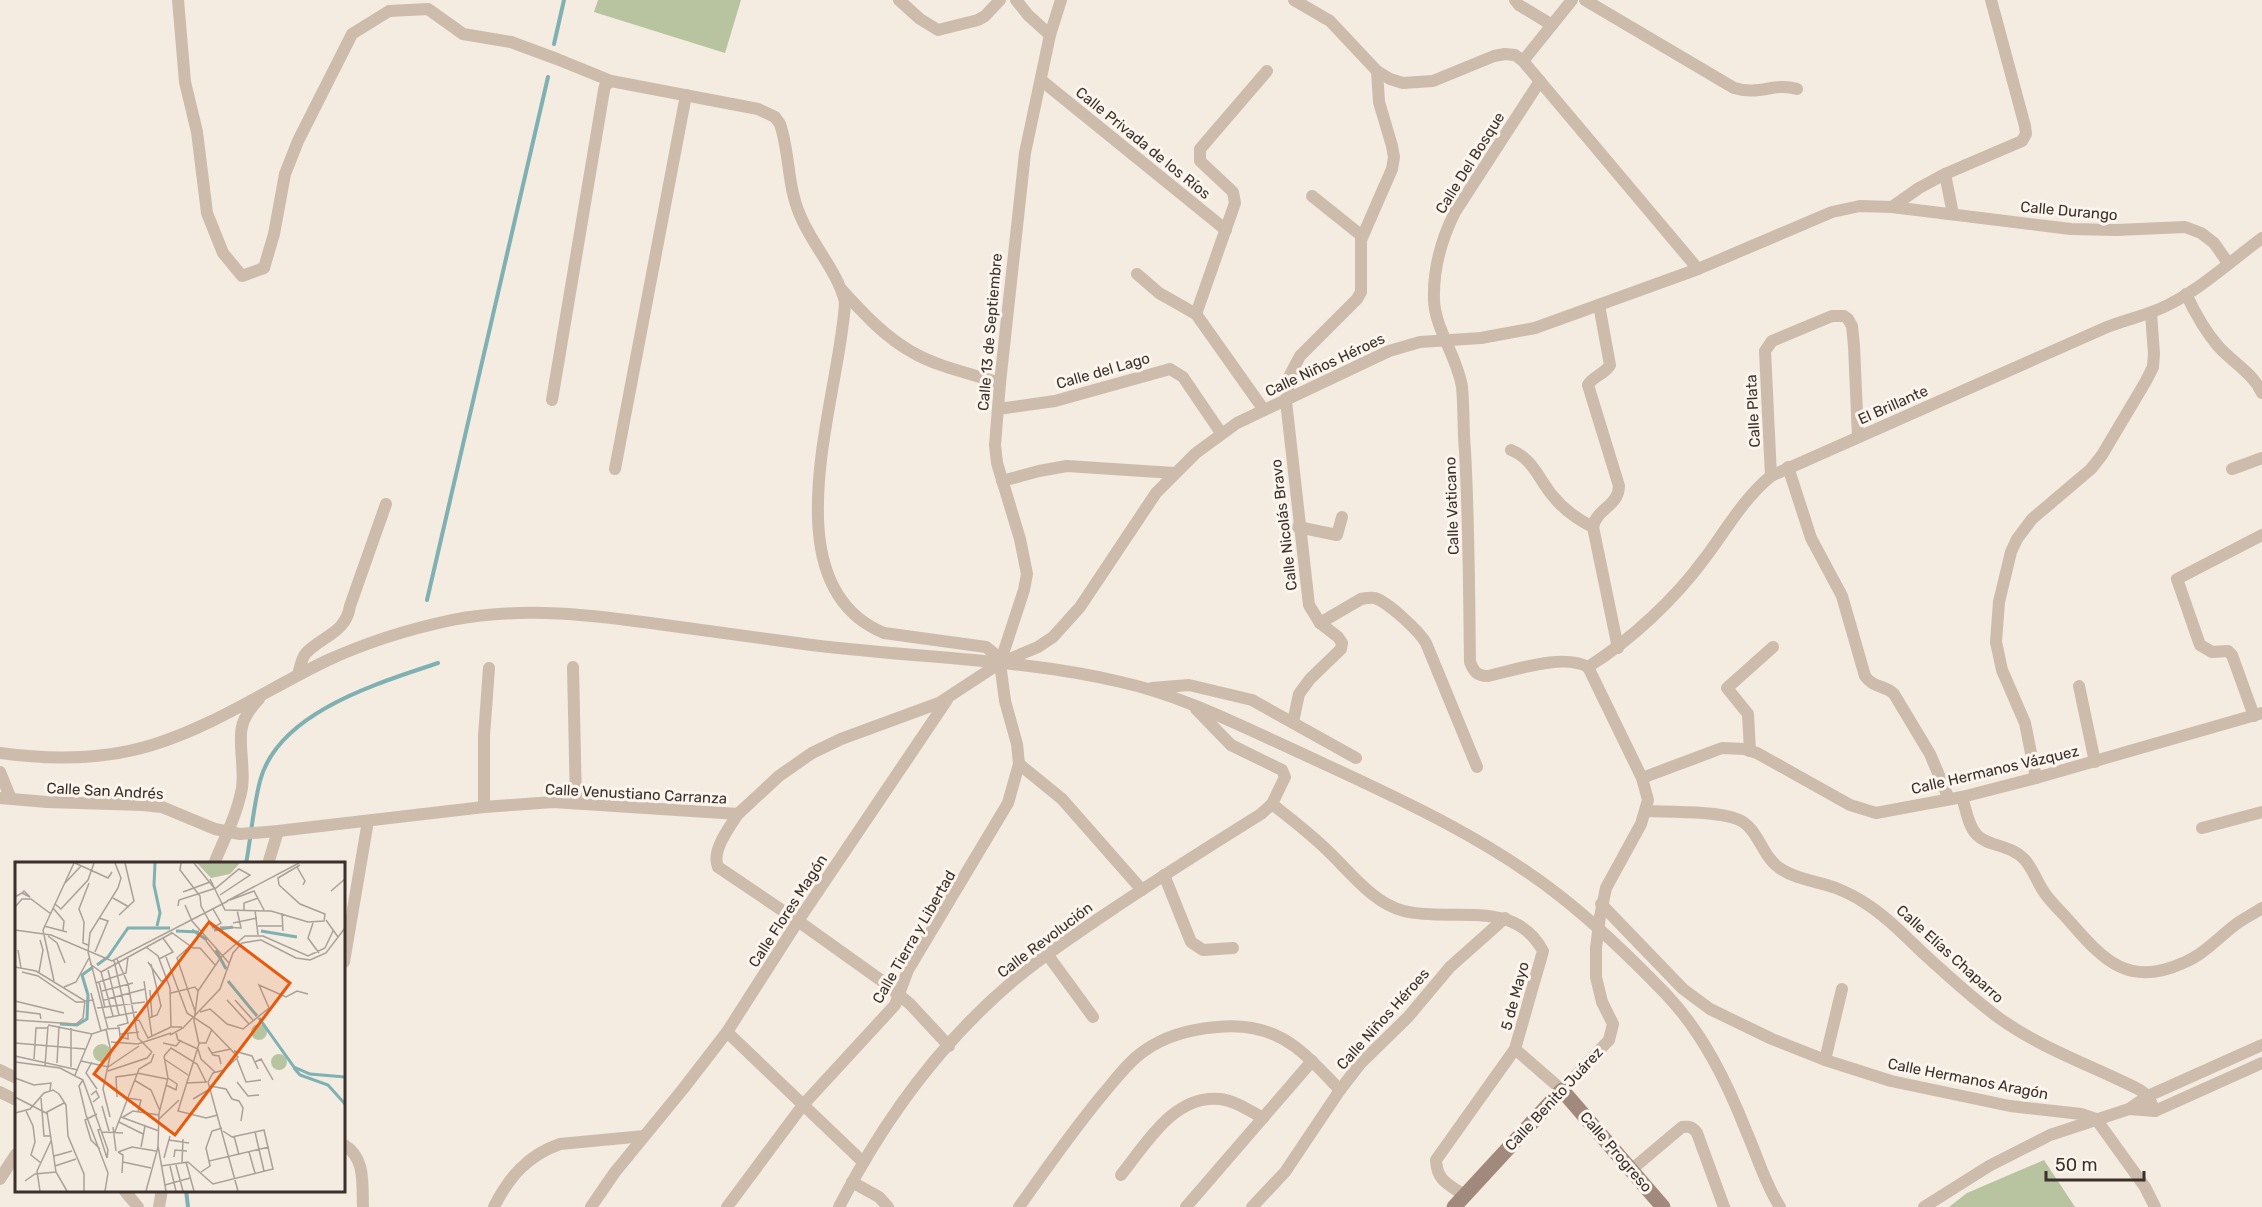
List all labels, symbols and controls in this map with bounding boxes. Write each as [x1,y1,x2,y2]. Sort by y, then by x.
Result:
street label: Calle Privada de los Ríos [1072,83,1214,203]
street label: Calle Del Bosque [1432,109,1508,217]
street label: Calle Durango [2020,198,2118,224]
street label: Calle 13 de Septiembre [974,252,1006,412]
street label: Calle Niños Héroes [1262,329,1388,401]
street label: Calle del Lago [1054,349,1152,393]
street label: Calle Plata [1742,374,1764,448]
street label: El Brillante [1855,382,1931,428]
street label: Calle Vaticano [1441,457,1463,555]
street label: Calle Nicolás Bravo [1267,458,1301,592]
street label: Calle Hermanos Vázquez [1909,742,2081,798]
street label: Calle San Andrés [46,779,164,803]
street label: Calle Venustiano Carranza [544,780,728,808]
street label: Calle Flores Magón [745,851,831,971]
inset map [15,862,345,1192]
street label: Calle Tierra y Libertad [869,867,959,1007]
street label: Calle Revolución [994,898,1096,982]
street label: Calle Elías Chaparro [1893,901,2007,1007]
street label: 5 de Mayo [1497,960,1533,1032]
street label: Calle Niños Héroes [1333,964,1433,1073]
street label: Calle Benito Juárez [1501,1043,1607,1155]
street label: Calle Hermanos Aragón [1886,1055,2050,1103]
street label: Calle Progreso [1576,1108,1656,1196]
scale bar [2046,1144,2144,1182]
text: 50 m [2055,1154,2098,1176]

